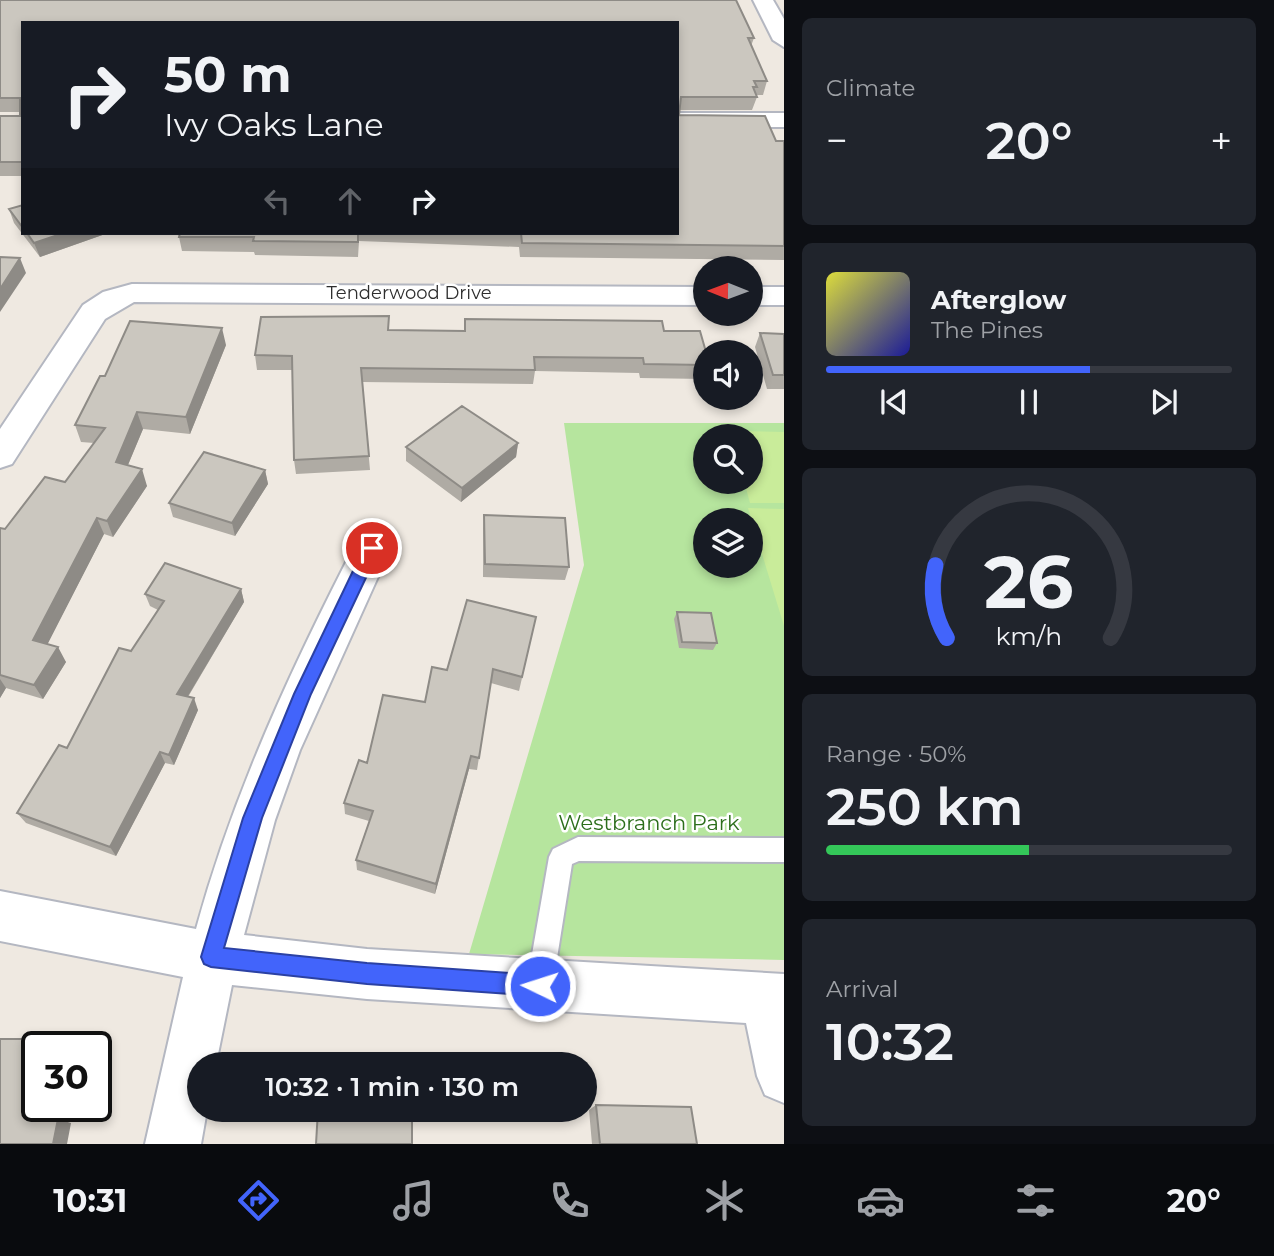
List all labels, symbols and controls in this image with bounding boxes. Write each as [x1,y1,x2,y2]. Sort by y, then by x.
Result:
text: 50 m [164,45,292,104]
icon: right [49,49,140,140]
text: Climate [826,74,915,102]
text: Ivy Oaks Lane [164,105,384,144]
text: 20° [985,109,1073,172]
text: − [826,117,848,164]
text: + [1210,117,1232,164]
icon: left [258,182,296,220]
icon: ahead [331,182,369,220]
icon: right [404,182,442,220]
north arrow [693,256,763,326]
map controls [693,256,763,578]
street label: Tenderwood Drive [326,282,492,304]
text: Afterglow [931,284,1066,316]
text: The Pines [931,316,1043,344]
button: sound [693,340,763,410]
icon: previous [875,383,913,421]
icon: pause [1010,383,1048,421]
icon: next [1145,383,1183,421]
button: search [693,424,763,494]
button: layers [693,508,763,578]
pin [342,518,402,578]
icon: arrive [353,529,391,567]
text: 26 [984,538,1074,626]
text: km/h [996,621,1062,651]
text: Range · 50% [826,740,966,768]
text: 250 km [826,775,1024,838]
park label: Westbranch Park [558,810,740,835]
position arrow [503,949,577,1023]
text: Arrival [826,975,899,1003]
text: 10:32 [826,1010,954,1073]
speed limit sign: 30 [21,1031,112,1122]
text: 10:32 · 1 min · 130 m [265,1071,519,1103]
icon: directions [234,1176,283,1225]
icon: music [389,1176,438,1225]
icon: phone [545,1176,594,1225]
icon: climate [700,1176,749,1225]
icon: car [856,1176,905,1225]
icon: filters [1011,1176,1060,1225]
text: 10:31 [53,1181,127,1220]
text: 20° [1167,1181,1221,1220]

